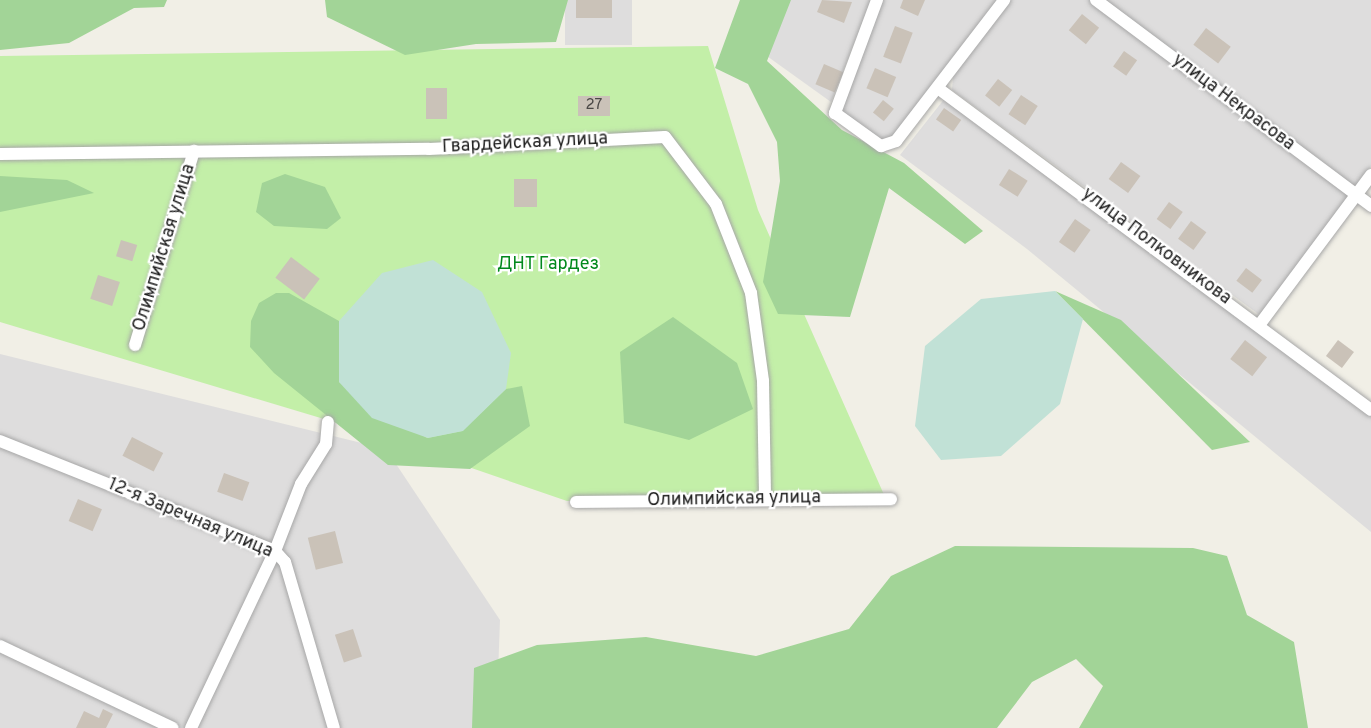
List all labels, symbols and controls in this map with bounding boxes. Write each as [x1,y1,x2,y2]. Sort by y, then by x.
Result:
street label: улица Некрасова [1168,50,1298,156]
house number: 27 [586,97,602,115]
street label: Гвардейская улица [442,129,608,159]
street label: Олимпийская улица [129,162,201,334]
street label: улица Полковникова [1077,184,1235,310]
park label: ДНТ Гардез [497,254,599,276]
street label: 12-я Заречная улица [104,474,276,564]
street label: Олимпийская улица [647,488,821,512]

